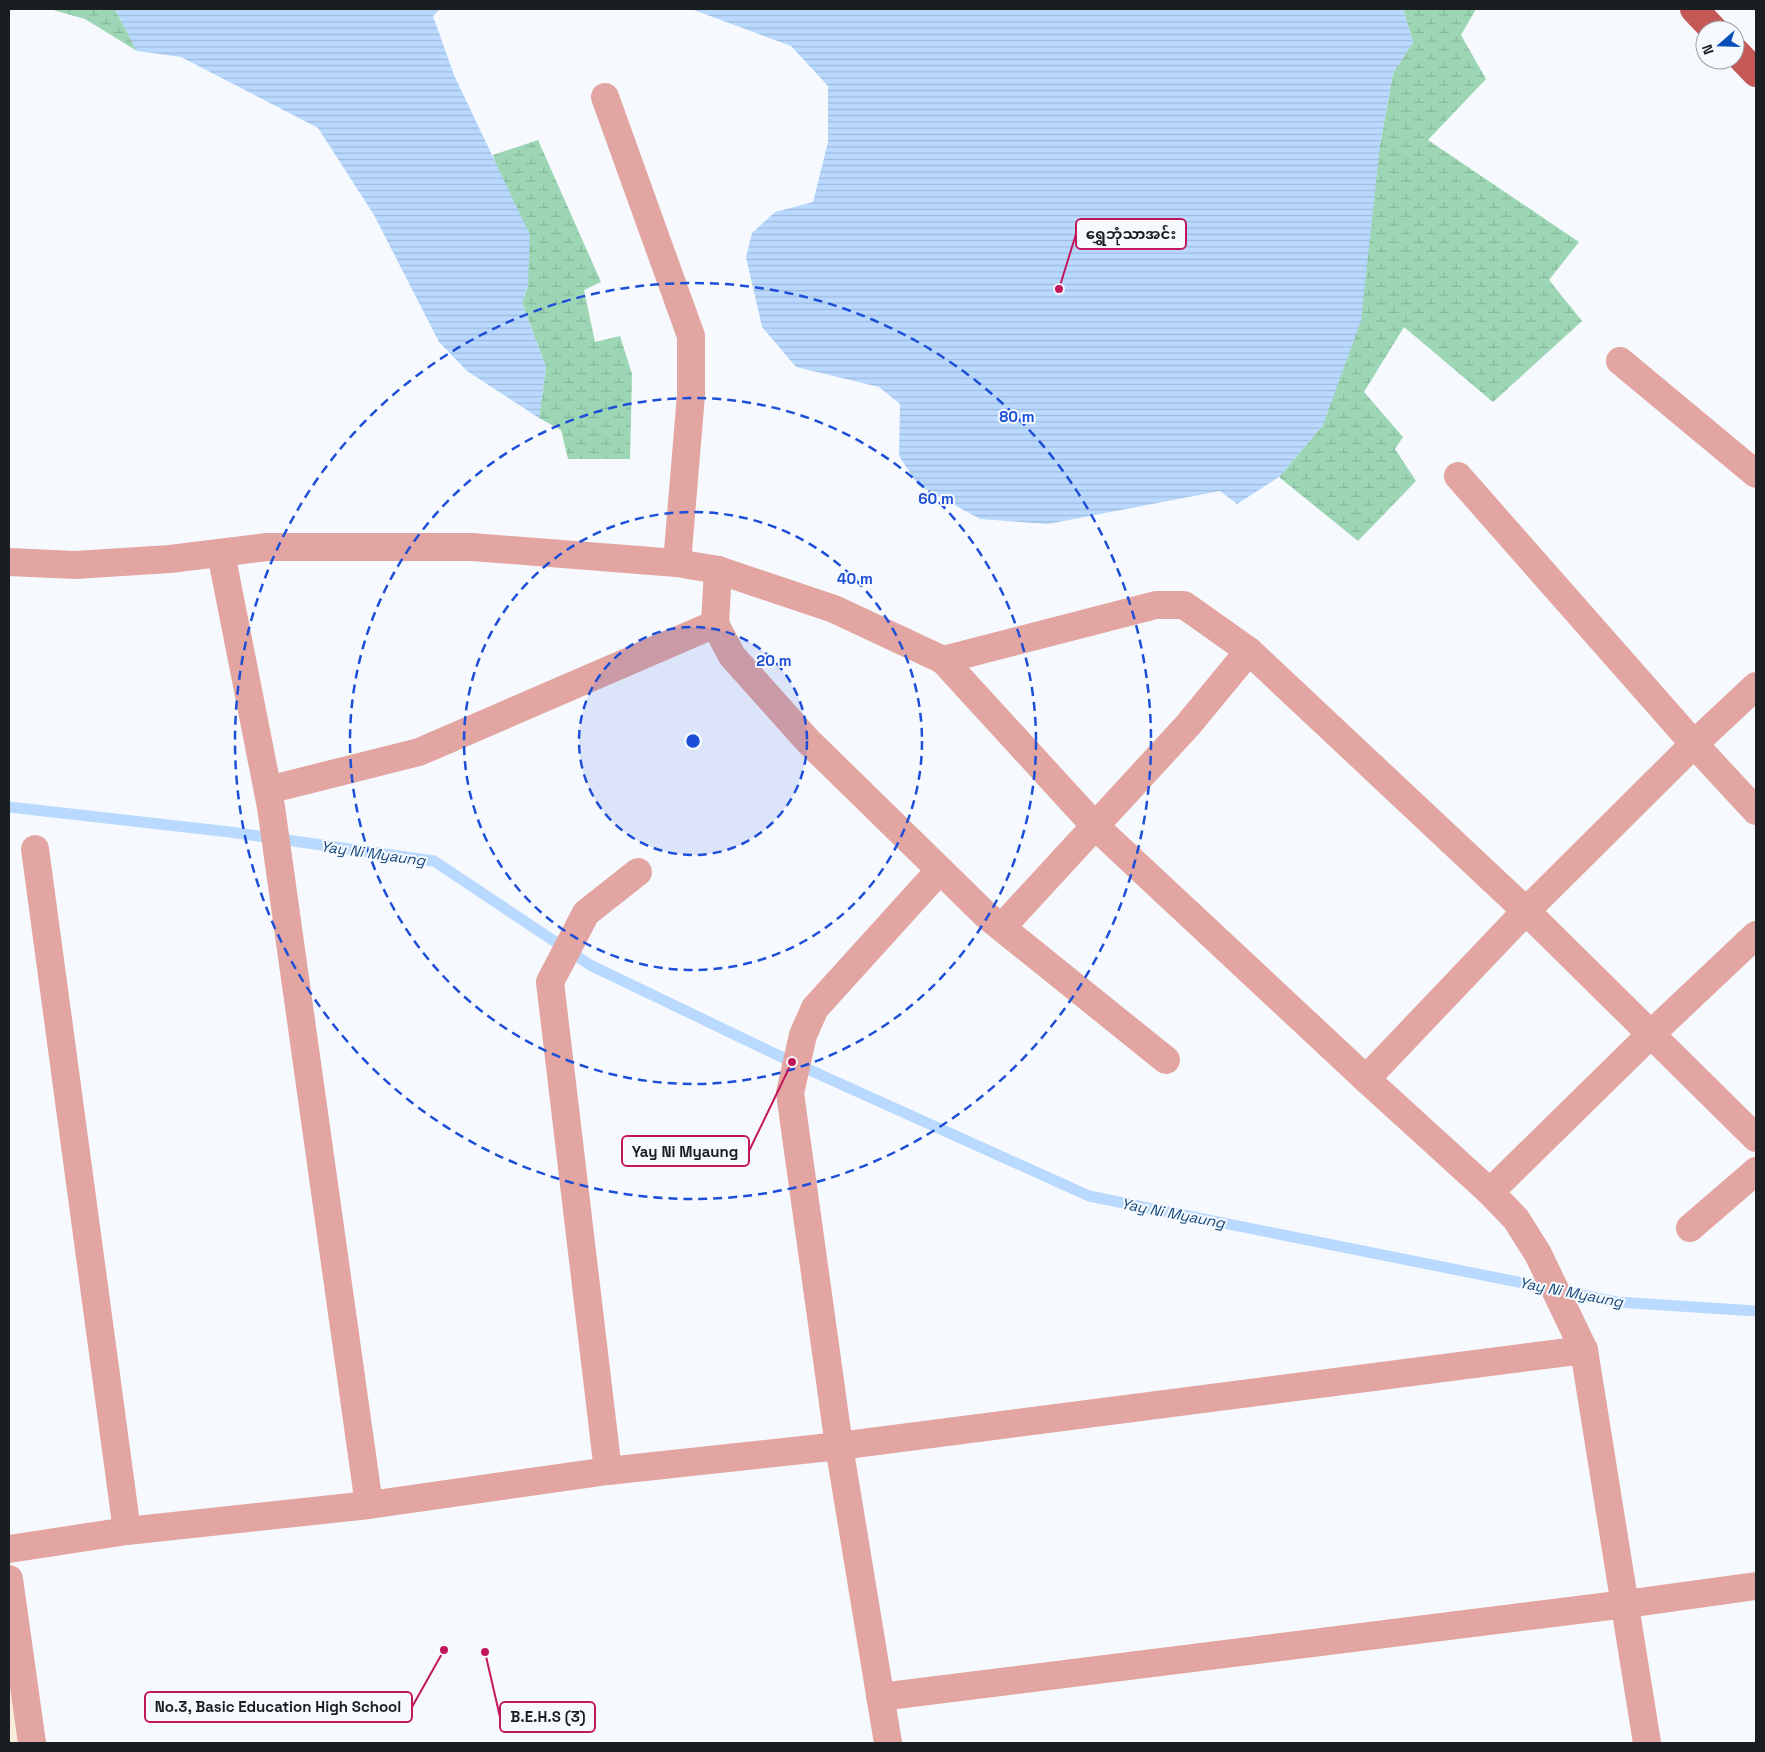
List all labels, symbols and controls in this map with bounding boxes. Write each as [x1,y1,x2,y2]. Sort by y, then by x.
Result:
north arrow [1695,20,1745,70]
text: N [1698,42,1718,57]
callout: ရွှေဘုံသာအင်း [1076,219,1186,249]
text: ရွှေဘုံသာအင်း [1086,224,1176,246]
text: 80 m [999,407,1035,426]
text: 60 m [918,489,954,508]
text: 40 m [837,569,873,588]
text: 20 m [756,651,792,670]
centre of rings [684,732,702,750]
water label: Yay Ni Myaung [319,836,428,870]
callout: Yay Ni Myaung [622,1136,749,1166]
text: Yay Ni Myaung [632,1142,738,1161]
water label: Yay Ni Myaung [1119,1194,1228,1233]
water label: Yay Ni Myaung [1517,1273,1626,1312]
callout: No.3, Basic Education High School [145,1692,412,1722]
text: No.3, Basic Education High School [155,1697,401,1716]
callout: B.E.H.S (3) [500,1702,595,1732]
text: B.E.H.S (3) [510,1707,586,1726]

